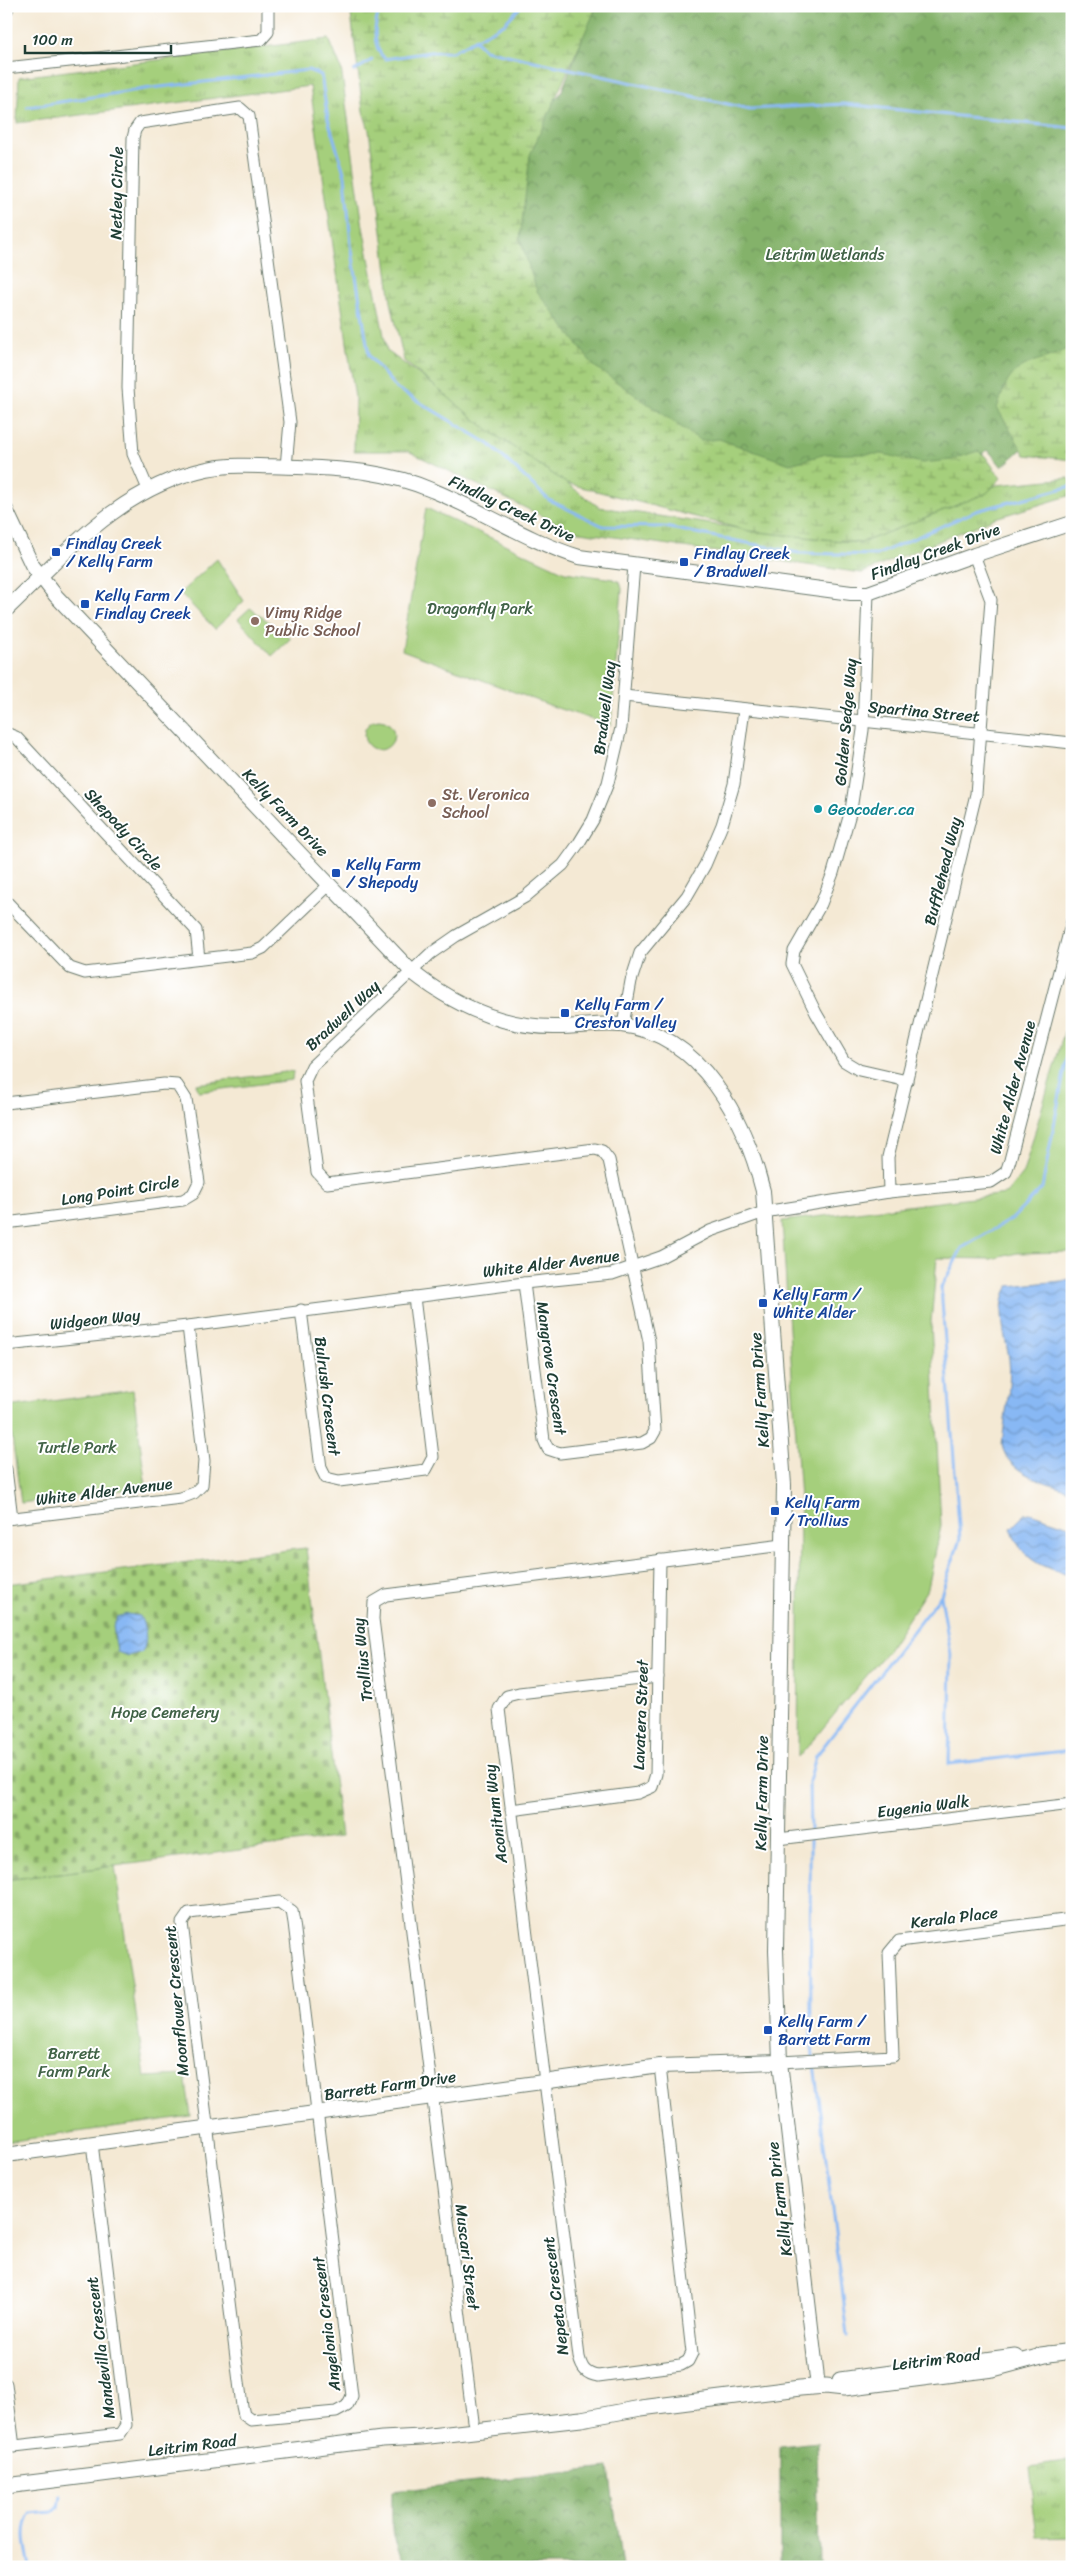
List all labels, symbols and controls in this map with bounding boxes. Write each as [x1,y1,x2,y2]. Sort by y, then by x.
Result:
scale bar [25,22,171,54]
text: 100 m [32,27,73,53]
street label: Netley Circle [101,146,132,240]
park label: Leitrim Wetlands [765,240,885,269]
street label: Findlay Creek Drive [444,467,580,550]
street label: Findlay Creek Drive [866,514,1004,588]
place label: Findlay Creek / Kelly Farm [66,529,162,576]
place label: Findlay Creek / Bradwell [694,539,790,586]
marker: Findlay Creek / Kelly Farm [50,546,62,558]
marker: Findlay Creek / Bradwell [678,556,690,568]
place label: Kelly Farm / Findlay Creek [95,581,191,628]
park label: Dragonfly Park [427,594,533,623]
marker: Kelly Farm / Findlay Creek [79,598,91,610]
place label: Vimy Ridge Public School [265,598,361,645]
marker: Vimy Ridge Public School [249,615,261,627]
street label: Golden Sedge Way [825,656,866,787]
street label: Bradwell Way [584,659,625,757]
street label: Spartina Street [867,692,981,731]
street label: Kelly Farm Drive [235,761,336,864]
place label: St. Veronica School [442,780,530,827]
street label: Shepody Circle [77,781,170,878]
place label: Geocoder.ca [828,795,915,824]
marker: St. Veronica School [426,797,438,809]
marker: Geocoder.ca [812,803,824,815]
street label: Bufflehead Way [915,813,970,928]
place label: Kelly Farm / Shepody [346,850,421,897]
marker: Kelly Farm / Shepody [330,867,342,879]
street label: Bradwell Way [298,972,387,1058]
place label: Kelly Farm / Creston Valley [575,990,677,1037]
marker: Kelly Farm / Creston Valley [559,1007,571,1019]
street label: White Alder Avenue [981,1017,1044,1157]
street label: Long Point Circle [59,1167,181,1214]
street label: White Alder Avenue [481,1241,621,1286]
place label: Kelly Farm / White Alder [773,1280,862,1327]
marker: Kelly Farm / White Alder [757,1297,769,1309]
street label: Widgeon Way [48,1300,142,1339]
street label: Mangrove Crescent [528,1300,575,1437]
street label: Kelly Farm Drive [741,1331,778,1449]
street label: Bulrush Crescent [306,1335,349,1458]
park label: Turtle Park [37,1433,117,1462]
street label: White Alder Avenue [34,1469,174,1514]
place label: Kelly Farm / Trollius [785,1488,860,1535]
marker: Kelly Farm / Trollius [769,1505,781,1517]
street label: Trollius Way [344,1616,381,1703]
street label: Lavatera Street [624,1659,657,1771]
park label: Hope Cemetery [111,1698,220,1727]
street label: Kelly Farm Drive [746,1735,777,1851]
street label: Aconitum Way [475,1762,516,1866]
street label: Eugenia Walk [875,1786,971,1827]
street label: Kerala Place [909,1898,999,1937]
street label: Moonflower Crescent [155,1925,198,2077]
place label: Kelly Farm / Barrett Farm [778,2007,870,2054]
marker: Kelly Farm / Barrett Farm [762,2024,774,2036]
park label: Barrett Farm Park [38,2039,111,2086]
street label: Barrett Farm Drive [322,2062,458,2109]
street label: Kelly Farm Drive [758,2140,801,2258]
street label: Muscari Street [447,2202,488,2312]
street label: Nepeta Crescent [534,2235,577,2357]
street label: Angelonia Crescent [304,2254,349,2394]
street label: Mandevilla Crescent [77,2275,124,2421]
street label: Leitrim Road [890,2340,983,2379]
street label: Leitrim Road [146,2426,239,2465]

